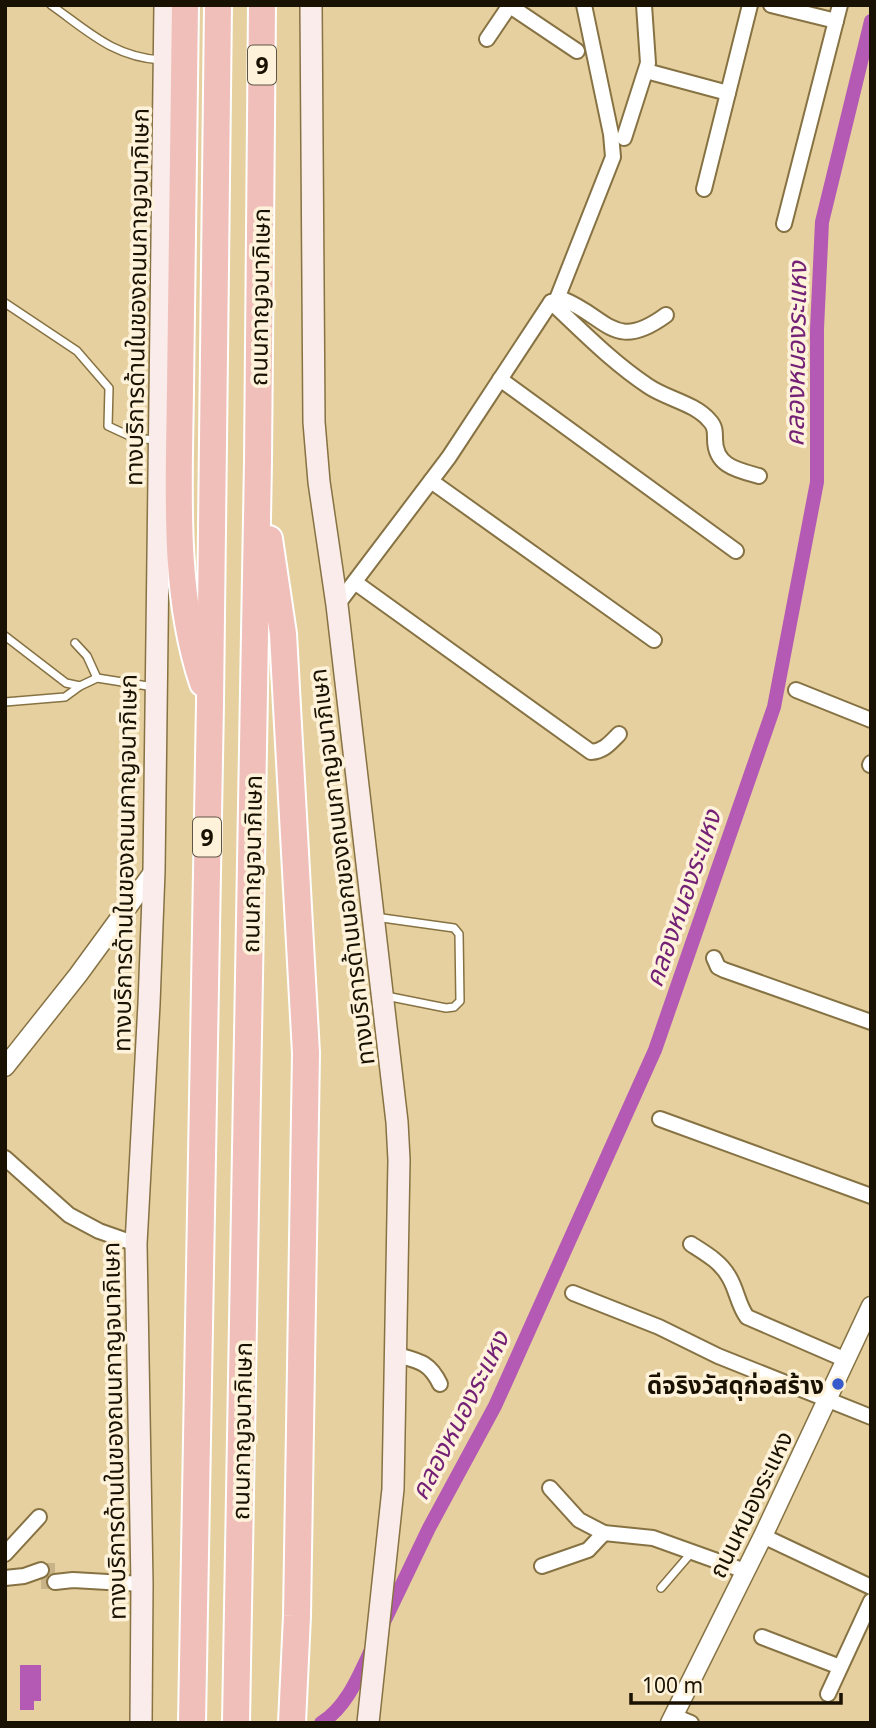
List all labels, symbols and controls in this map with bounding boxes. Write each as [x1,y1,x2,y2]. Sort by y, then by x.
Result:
road number: 9 [248,46,276,85]
street label: ทางบริการด้านในของถนนกาญจนาภิเษก [116,108,156,486]
street label: ถนนกาญจนาภิเษก [241,208,277,386]
water label: คลองหนองระแหง [775,260,815,447]
street label: ทางบริการด้านนอกของถนนกาญจนาภิเษก [300,667,382,1067]
street label: ทางบริการด้านในของถนนกาญจนาภิเษก [104,674,144,1052]
street label: ถนนกาญจนาภิเษก [233,775,269,953]
water label: คลองหนองระแหง [635,804,730,991]
road number: 9 [193,818,221,856]
street label: ทางบริการด้านในของถนนกาญจนาภิเษก [93,1242,133,1620]
water label: คลองหนองระแหง [401,1323,518,1506]
street label: ถนนกาญจนาภิเษก [223,1342,259,1520]
place label: ดีจริงวัสดุก่อสร้าง [647,1368,824,1401]
marker: ดีจริงวัสดุก่อสร้าง [830,1376,846,1392]
street label: ถนนหนองระแหง [700,1425,800,1583]
scale bar [631,1662,841,1706]
text: 100 m [642,1671,703,1699]

